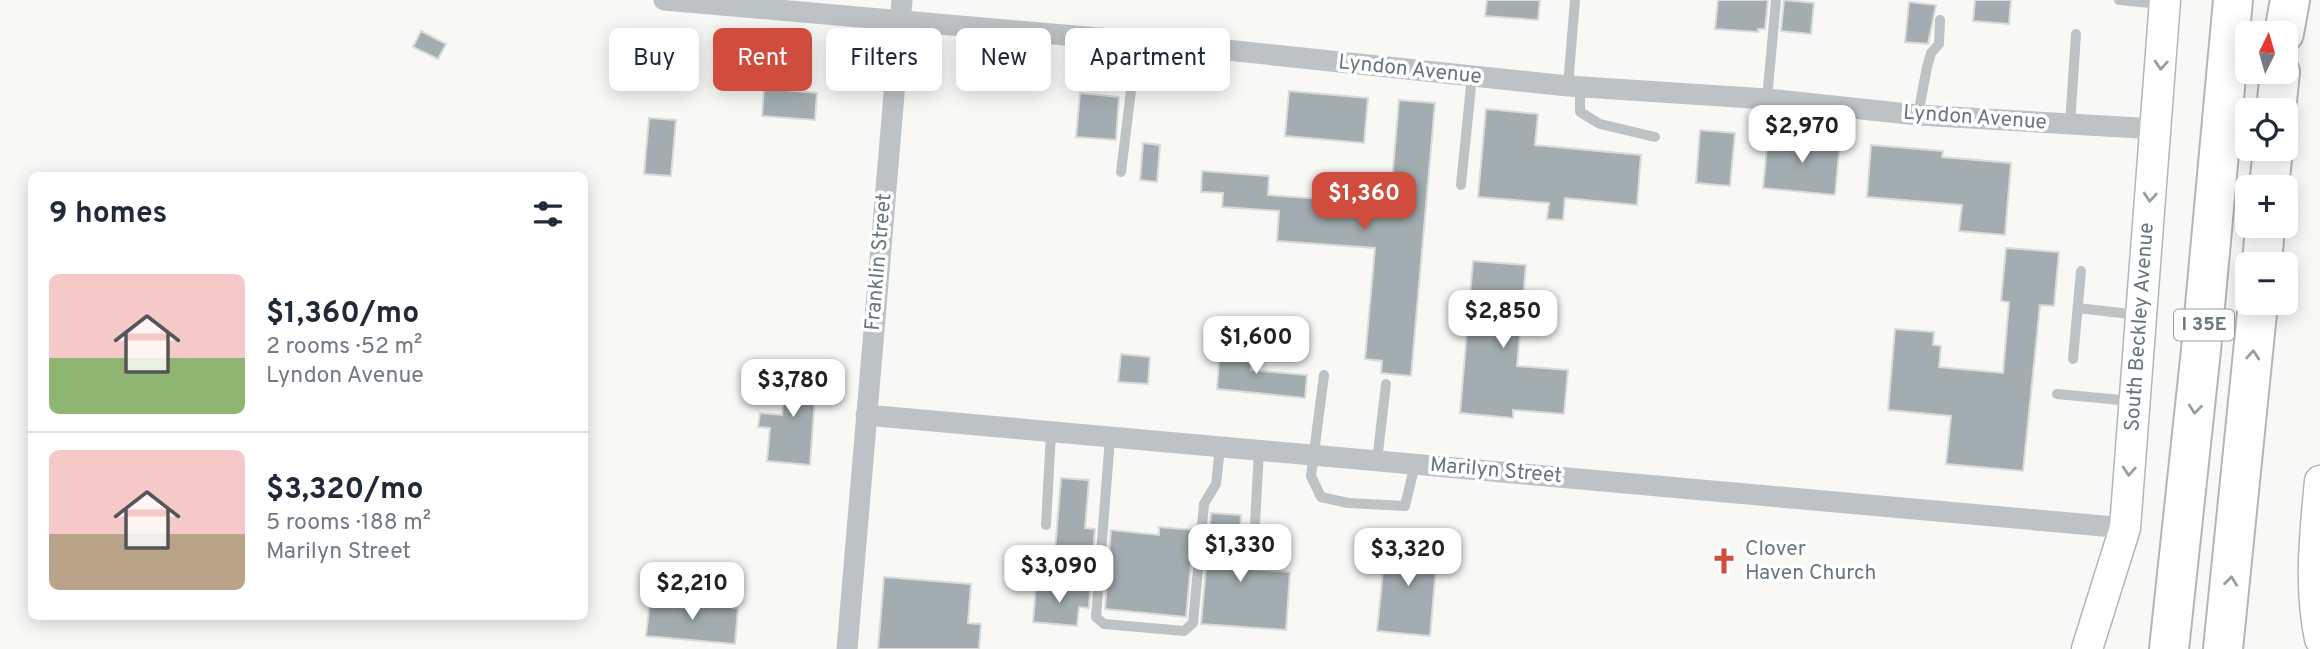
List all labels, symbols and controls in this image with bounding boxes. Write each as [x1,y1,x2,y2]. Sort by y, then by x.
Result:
north arrow [2235,21,2298,84]
map controls [2235,21,2298,315]
chip: Buy [609,28,699,91]
chip: Rent [713,28,812,91]
chip: Filters [826,28,942,91]
chip: New [956,28,1051,91]
chip: Apartment [1065,28,1230,91]
street label: Lyndon Avenue [1337,49,1483,91]
one-way arrow [2153,59,2168,70]
button: locate [2235,98,2298,161]
street label: Lyndon Avenue [1902,100,2048,136]
pin: $2,970 [1745,106,1859,165]
text: $2,970 [1765,113,1839,142]
pin: $1,360 [1307,173,1421,232]
button: + [2235,175,2298,238]
text: $1,360 [1328,180,1400,209]
street label: Franklin Street [860,192,898,332]
one-way arrow [2143,192,2158,203]
icon: filters [529,195,567,233]
text: 9 homes [49,196,167,233]
street label: South Beckley Avenue [2119,222,2161,432]
button: − [2235,252,2298,315]
pin: $2,850 [1446,290,1560,350]
text: $1,360/mo [266,296,419,333]
text: $2,850 [1464,298,1542,327]
icon: home [105,302,189,386]
road number: I 35E [2174,310,2234,340]
pin: $1,600 [1199,316,1313,376]
text: $1,600 [1219,324,1293,353]
text: 2 rooms · 52 m² [266,333,422,362]
one-way arrow [2245,349,2260,360]
pin: $3,780 [736,360,850,419]
text: Lyndon Avenue [266,362,424,391]
text: $3,780 [757,367,829,396]
one-way arrow [2188,404,2203,415]
street label: Marilyn Street [1429,452,1563,490]
one-way arrow [2122,466,2137,477]
text: $3,320/mo [266,472,423,509]
icon: home [105,478,189,562]
text: 5 rooms · 188 m² [266,509,431,538]
pin: $1,330 [1183,524,1297,584]
pin: $3,320 [1351,528,1465,588]
text: $1,330 [1204,532,1276,561]
text: $3,320 [1370,536,1446,565]
place label: Clover Haven Church [1745,536,1876,587]
text: Marilyn Street [266,538,411,567]
pin: $3,090 [1002,546,1116,605]
church icon: Clover Haven Church [1709,546,1739,576]
text: $3,090 [1020,553,1098,582]
pin: $2,210 [635,562,749,622]
text: $2,210 [656,570,728,599]
one-way arrow [2224,575,2239,587]

